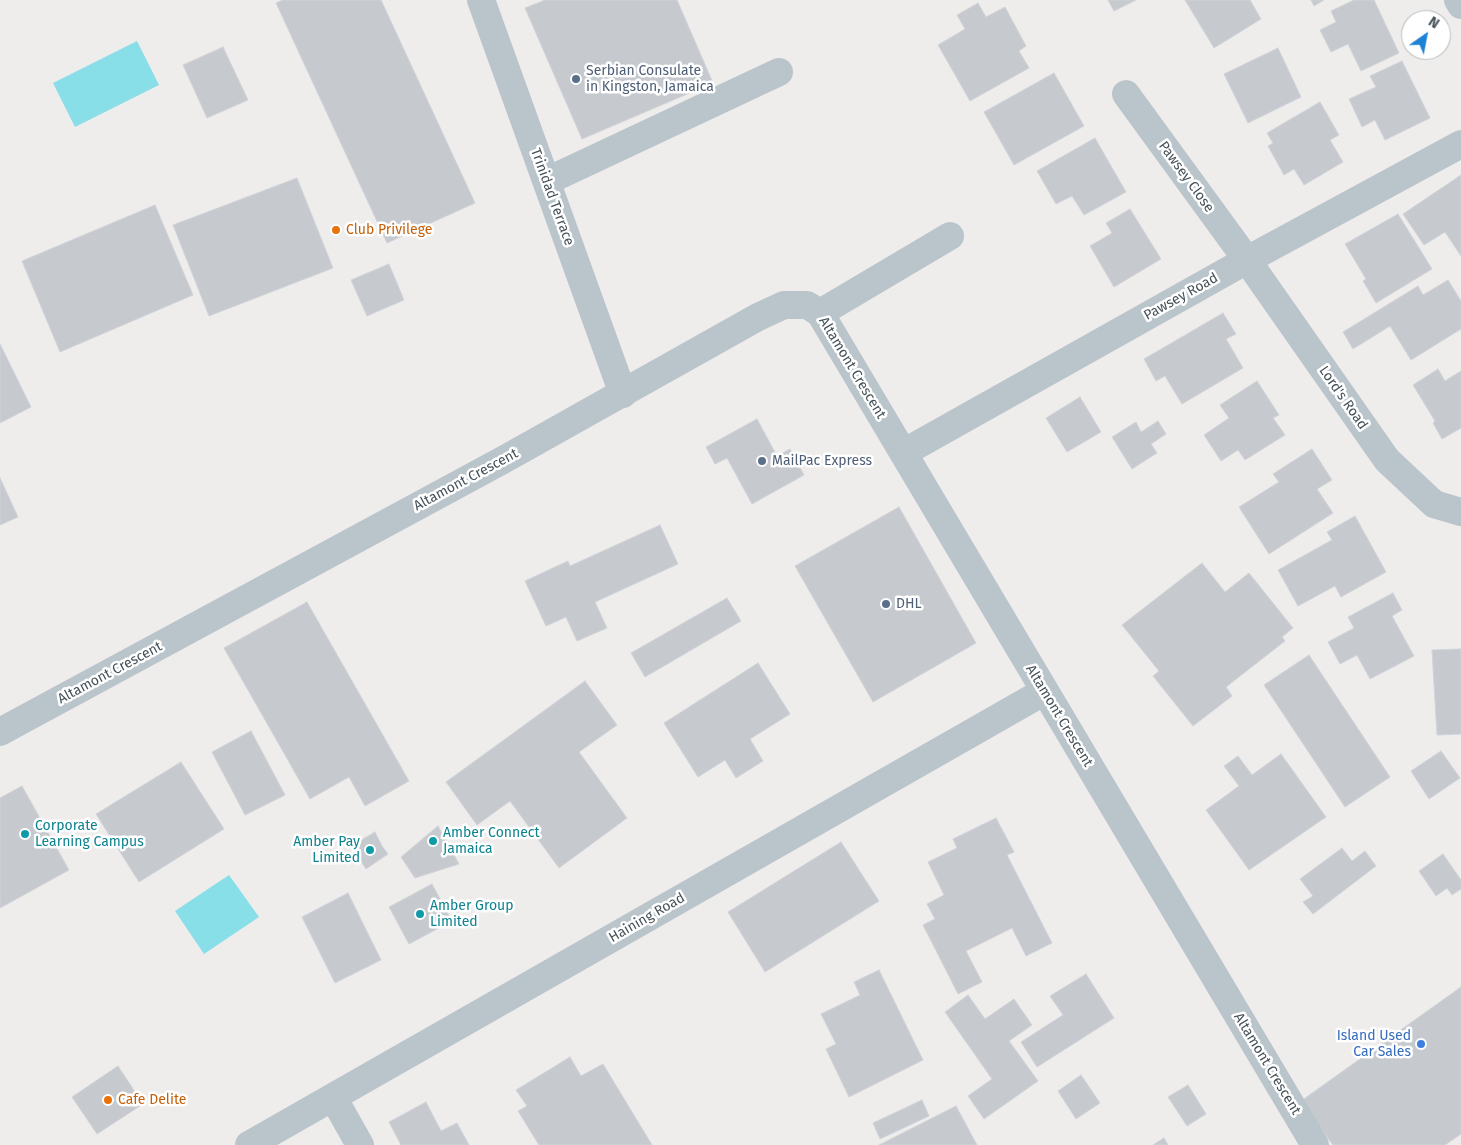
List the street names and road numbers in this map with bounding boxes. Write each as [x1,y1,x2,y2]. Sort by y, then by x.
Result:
street label: Pawsey Close [1155,138,1217,216]
street label: Trinidad Terrace [527,146,577,248]
street label: Pawsey Road [1141,270,1221,324]
street label: Altamont Crescent [815,314,889,422]
street label: Lord's Road [1315,363,1371,433]
street label: Altamont Crescent [411,445,521,515]
street label: Altamont Crescent [55,638,165,708]
street label: Altamont Crescent [1022,662,1096,770]
street label: Haining Road [606,890,688,946]
street label: Altamont Crescent [1230,1010,1304,1118]

